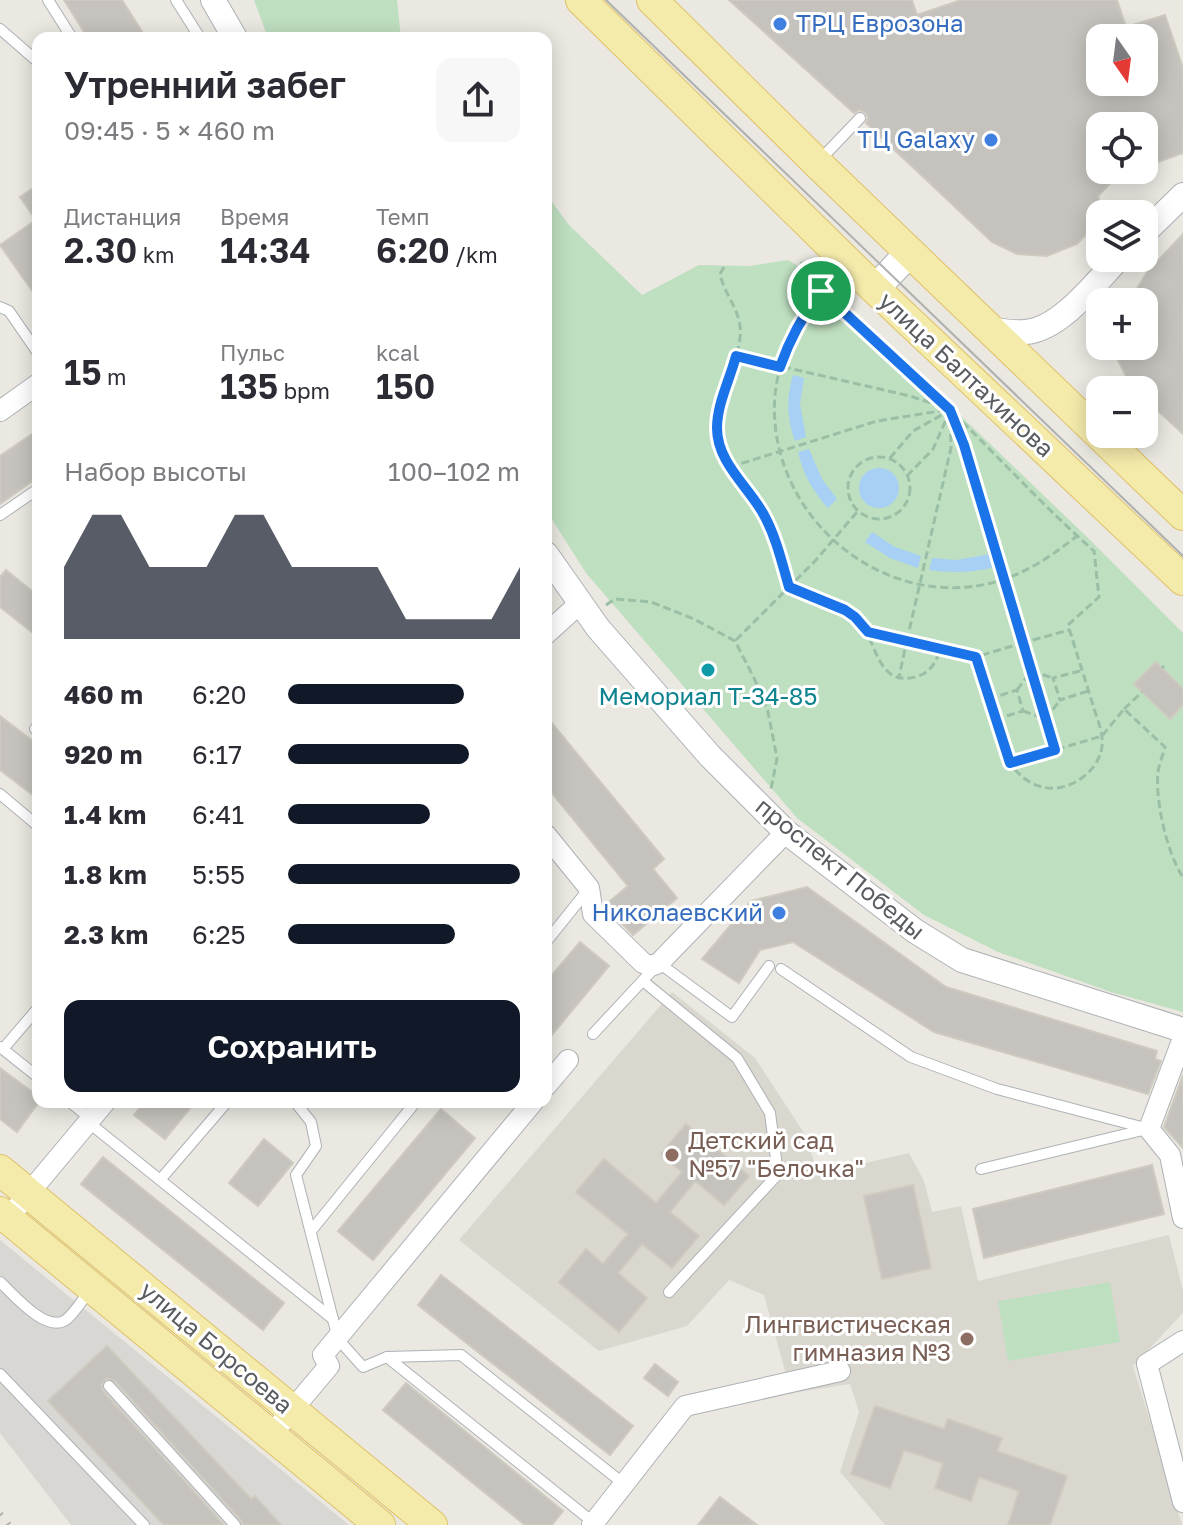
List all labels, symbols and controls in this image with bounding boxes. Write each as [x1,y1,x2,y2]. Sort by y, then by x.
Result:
place label: ТРЦ Еврозона [796,8,964,37]
marker: ТРЦ Еврозона [771,15,789,33]
north arrow [1086,24,1158,96]
map controls [1086,24,1158,448]
button: share [436,58,520,142]
text: Утренний забег [64,63,346,106]
button: locate [1086,112,1158,184]
text: 09:45 · 5 × 460 m [64,115,275,146]
place label: ТЦ Galaxy [857,124,975,153]
marker: ТЦ Galaxy [982,131,1000,149]
button: layers [1086,200,1158,272]
text: Дистанция [64,203,181,230]
text: Время [220,203,289,230]
text: Темп [376,203,429,230]
text: 2.30 [64,230,137,270]
text: 14:34 [220,230,311,270]
text: 6:20 [376,230,450,270]
text: km [137,241,175,268]
text: /km [450,241,498,268]
pin [787,257,855,325]
icon: arrive [799,269,843,313]
street label: улица Балтахинова [873,285,1061,463]
button: + [1086,288,1158,360]
text: Пульс [220,339,285,366]
text: kcal [376,339,419,366]
text: 15 [64,352,102,392]
text: m [102,363,127,390]
text: 135 [220,366,278,406]
text: 150 [376,366,435,406]
button: − [1086,376,1158,448]
text: bpm [278,377,330,404]
text: Набор высоты [64,456,247,487]
text: 100–102 m [388,456,520,487]
marker: Мемориал Т-34-85 [699,661,717,679]
text: 460 m [64,679,143,710]
text: 6:20 [192,679,247,710]
place label: Мемориал Т-34-85 [599,681,817,710]
text: 920 m [64,739,143,770]
text: 6:17 [192,739,242,770]
street label: проспект Победы [751,791,931,945]
text: 1.4 km [64,799,146,830]
text: 6:41 [192,799,244,830]
text: 1.8 km [64,859,147,890]
text: 5:55 [192,859,245,890]
place label: Николаевский [591,897,763,926]
marker: Николаевский [770,904,788,922]
text: 2.3 km [64,919,148,950]
text: 6:25 [192,919,246,950]
button: Сохранить [64,1000,520,1092]
place label: Детский сад №57 "Белочка" [688,1125,864,1182]
marker: Детский сад №57 "Белочка" [663,1146,681,1164]
street label: улица Борсоева [135,1275,299,1419]
place label: Лингвистическая гимназия №3 [745,1309,951,1366]
marker: Лингвистическая гимназия №3 [958,1330,976,1348]

